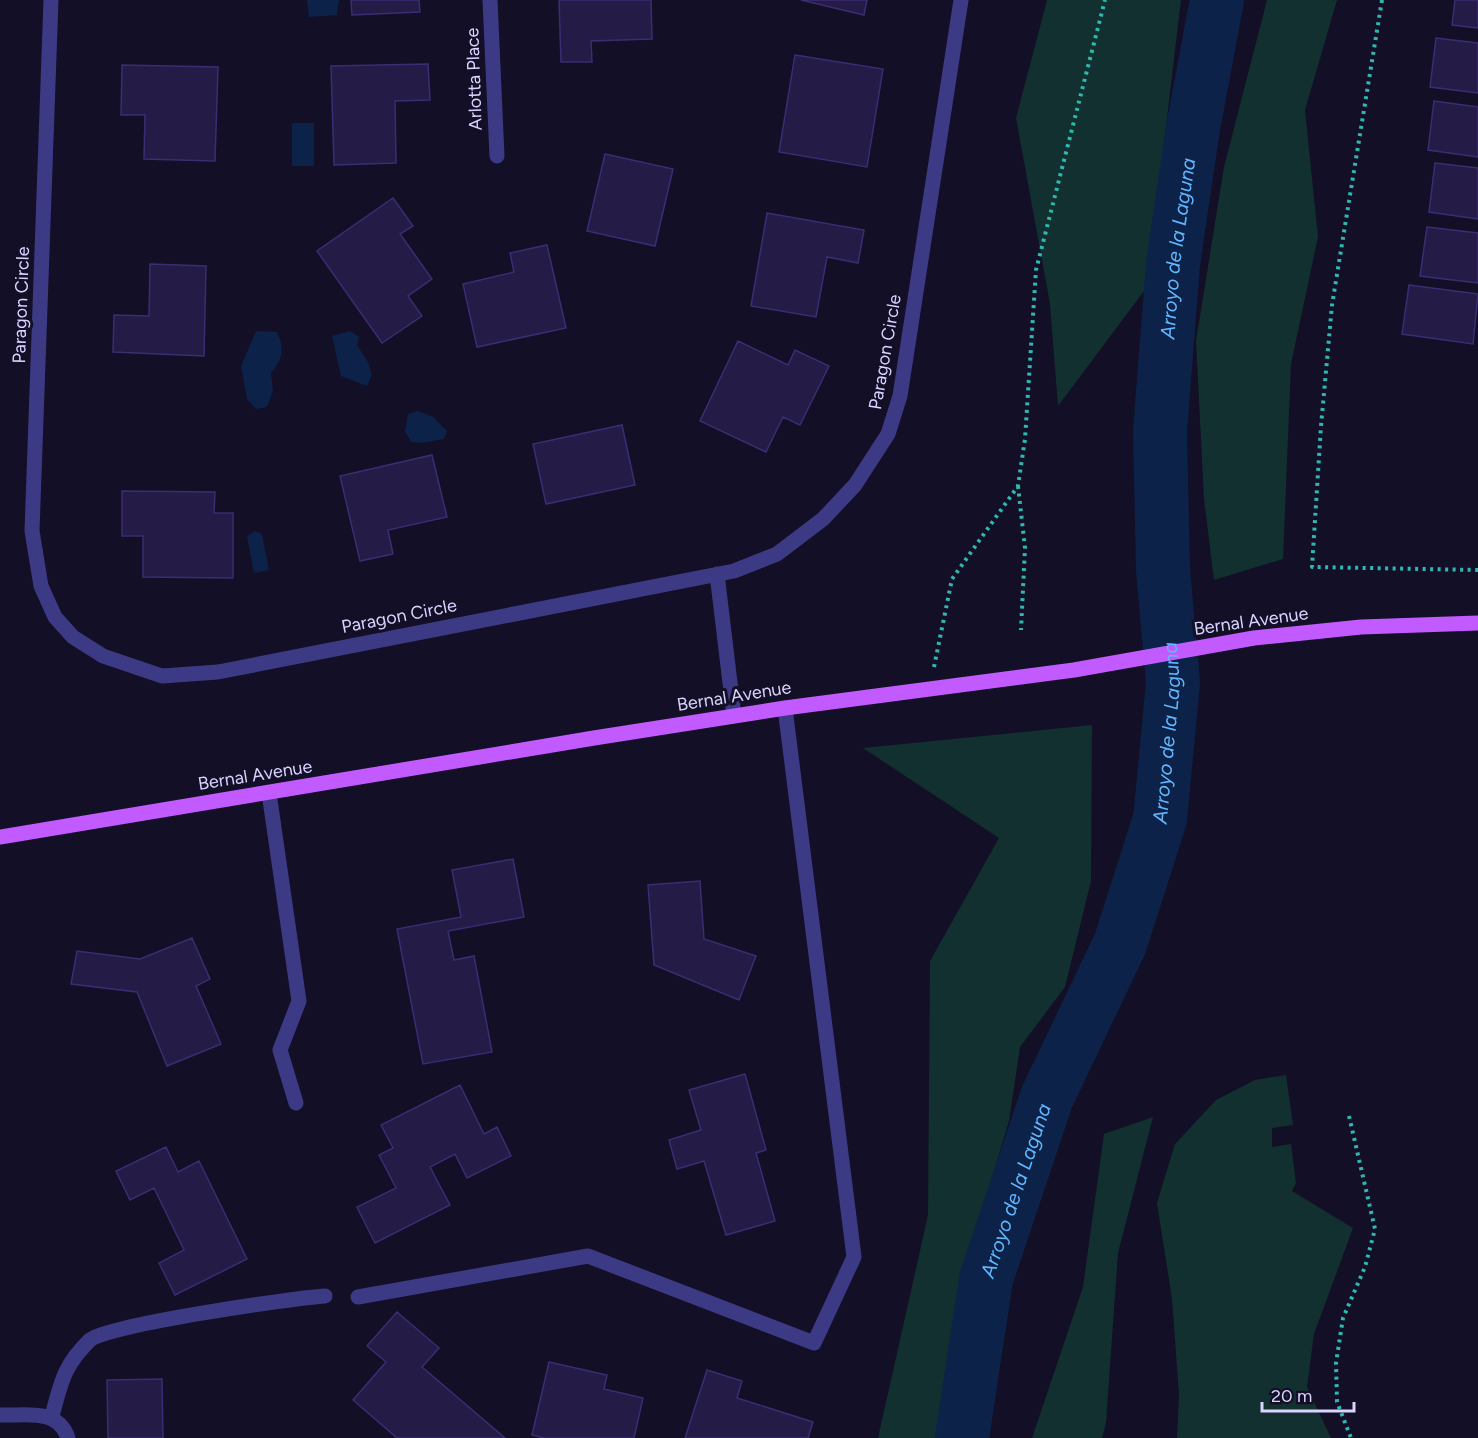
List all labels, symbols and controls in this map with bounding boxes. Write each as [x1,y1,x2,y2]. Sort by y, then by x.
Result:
street label: Arlotta Place [461,27,487,131]
water label: Arroyo de la Laguna [1155,156,1200,341]
street label: Paragon Circle [8,246,34,364]
street label: Paragon Circle [864,292,906,411]
street label: Paragon Circle [339,594,459,638]
street label: Bernal Avenue [1192,602,1310,640]
water label: Arroyo de la Laguna [1148,641,1185,826]
street label: Bernal Avenue [675,676,793,716]
street label: Bernal Avenue [196,755,314,795]
water label: Arroyo de la Laguna [975,1100,1056,1282]
scale bar [1262,1375,1354,1413]
text: 20 m [1271,1385,1312,1407]

